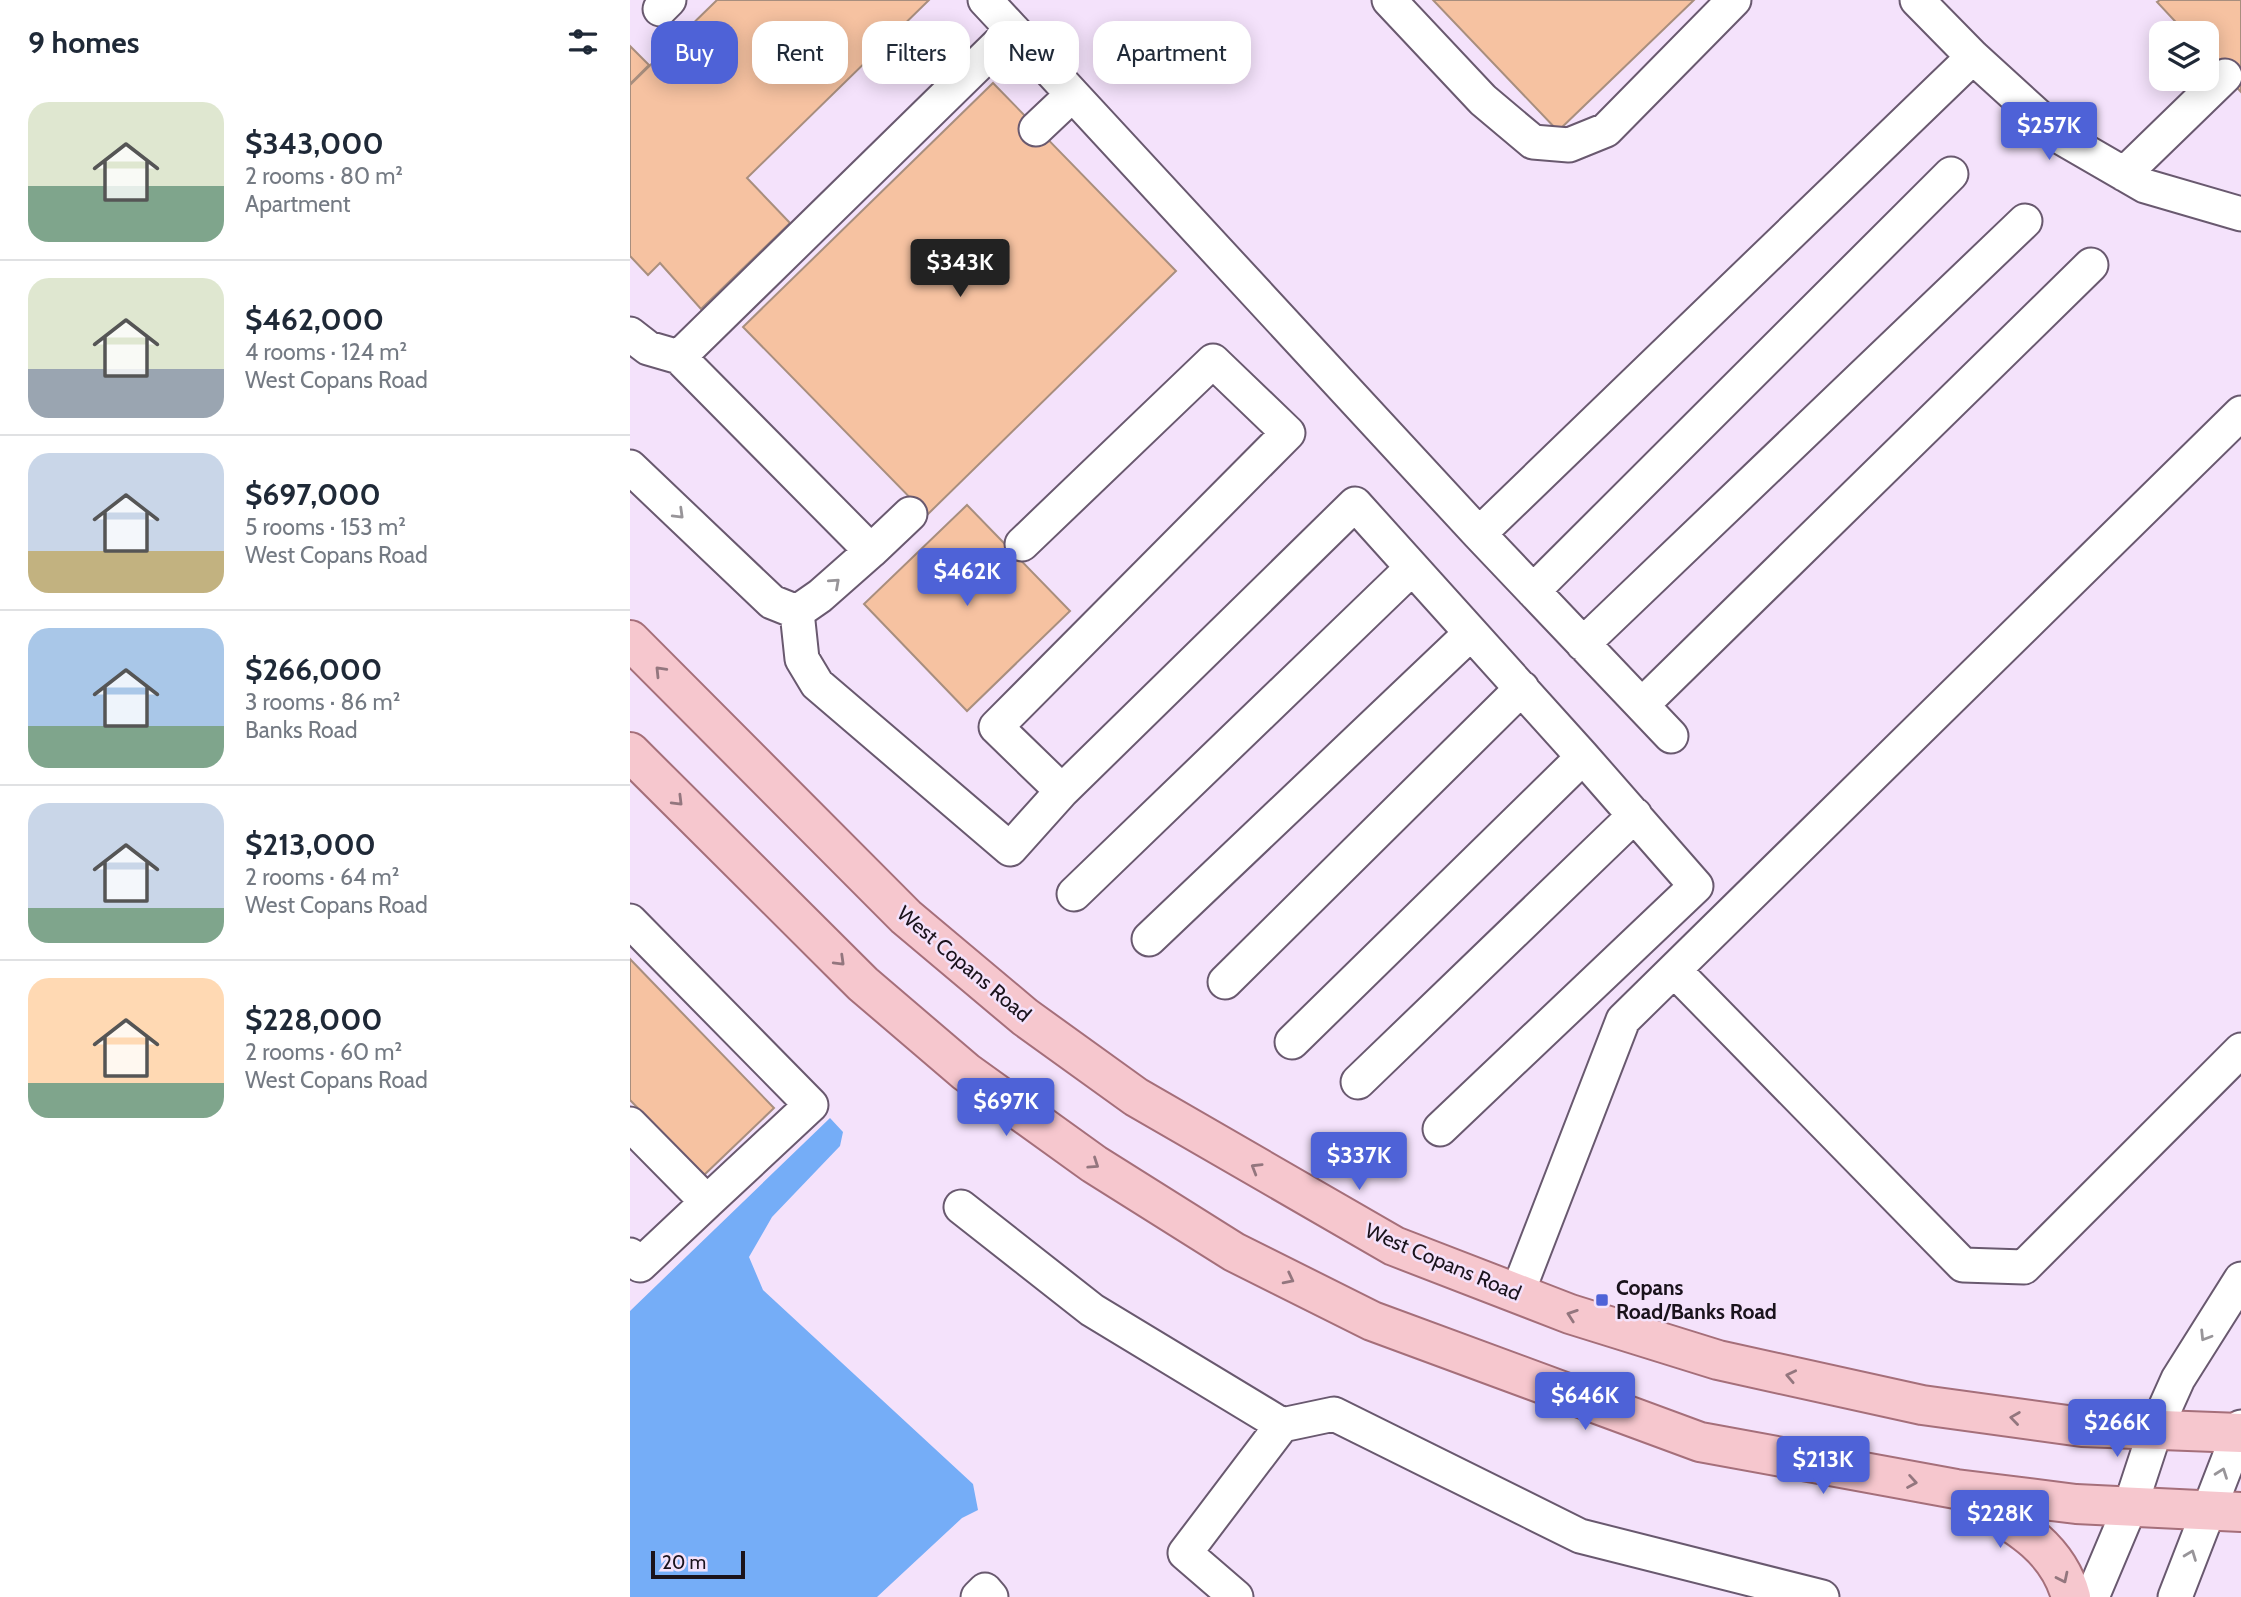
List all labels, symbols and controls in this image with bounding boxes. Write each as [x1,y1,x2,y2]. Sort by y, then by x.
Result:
chip: Buy [651,21,738,84]
chip: Rent [752,21,848,84]
chip: Filters [862,21,970,84]
chip: New [984,21,1079,84]
chip: Apartment [1093,21,1251,84]
map controls [2149,21,2219,91]
button: layers [2149,21,2219,91]
icon: filters [564,23,602,61]
text: 9 homes [28,24,139,61]
pin: $257K [2000,102,2098,162]
text: $257K [2017,111,2081,139]
text: $343,000 [245,125,384,162]
icon: home [84,130,168,214]
text: 2 rooms · 80 m² [245,162,403,190]
text: Apartment [245,190,350,218]
pin: $343K [911,240,1009,299]
text: $343K [927,248,993,276]
text: $462,000 [245,301,384,338]
icon: home [84,306,168,390]
text: 4 rooms · 124 m² [245,338,407,366]
text: West Copans Road [245,366,428,394]
text: $697,000 [245,476,381,513]
icon: home [84,481,168,565]
one-way arrow [671,505,684,518]
text: 5 rooms · 153 m² [245,513,406,541]
text: West Copans Road [245,541,428,569]
pin: $462K [918,548,1016,608]
text: $462K [933,557,1001,585]
one-way arrow [827,579,840,591]
text: $266,000 [245,651,382,688]
icon: home [84,656,168,740]
one-way arrow [656,666,669,679]
text: 3 rooms · 86 m² [245,688,400,716]
text: Banks Road [245,716,358,744]
one-way arrow [669,793,682,806]
text: $213,000 [245,826,376,863]
icon: home [84,831,168,915]
text: 2 rooms · 64 m² [245,863,399,891]
text: West Copans Road [245,891,428,919]
street label: West Copans Road [892,900,1036,1027]
one-way arrow [831,952,844,965]
text: $228,000 [245,1001,383,1038]
icon: home [84,1006,168,1090]
text: 2 rooms · 60 m² [245,1038,402,1066]
text: West Copans Road [245,1066,428,1094]
pin: $697K [957,1078,1055,1138]
text: $697K [973,1087,1039,1115]
pin: $337K [1310,1132,1408,1192]
text: $337K [1327,1141,1391,1169]
one-way arrow [1086,1156,1099,1168]
one-way arrow [1250,1163,1263,1176]
street label: West Copans Road [1361,1217,1525,1306]
one-way arrow [1282,1271,1294,1285]
place label: Copans Road/Banks Road [1616,1275,1777,1324]
marker: Copans Road/Banks Road [1594,1292,1610,1308]
one-way arrow [1567,1309,1579,1323]
one-way arrow [2200,1329,2213,1342]
one-way arrow [1785,1370,1797,1385]
pin: $646K [1536,1372,1634,1432]
text: $646K [1551,1381,1619,1409]
pin: $266K [2068,1400,2166,1459]
text: $266K [2084,1408,2150,1436]
one-way arrow [2009,1410,2021,1425]
pin: $213K [1774,1436,1872,1496]
text: $213K [1793,1445,1853,1473]
one-way arrow [2214,1467,2228,1479]
one-way arrow [1906,1473,1918,1488]
pin: $228K [1951,1490,2049,1550]
text: $228K [1967,1499,2033,1527]
scale bar [651,1548,746,1580]
one-way arrow [2183,1549,2197,1561]
text: 20 m [662,1551,706,1574]
one-way arrow [2055,1571,2069,1583]

